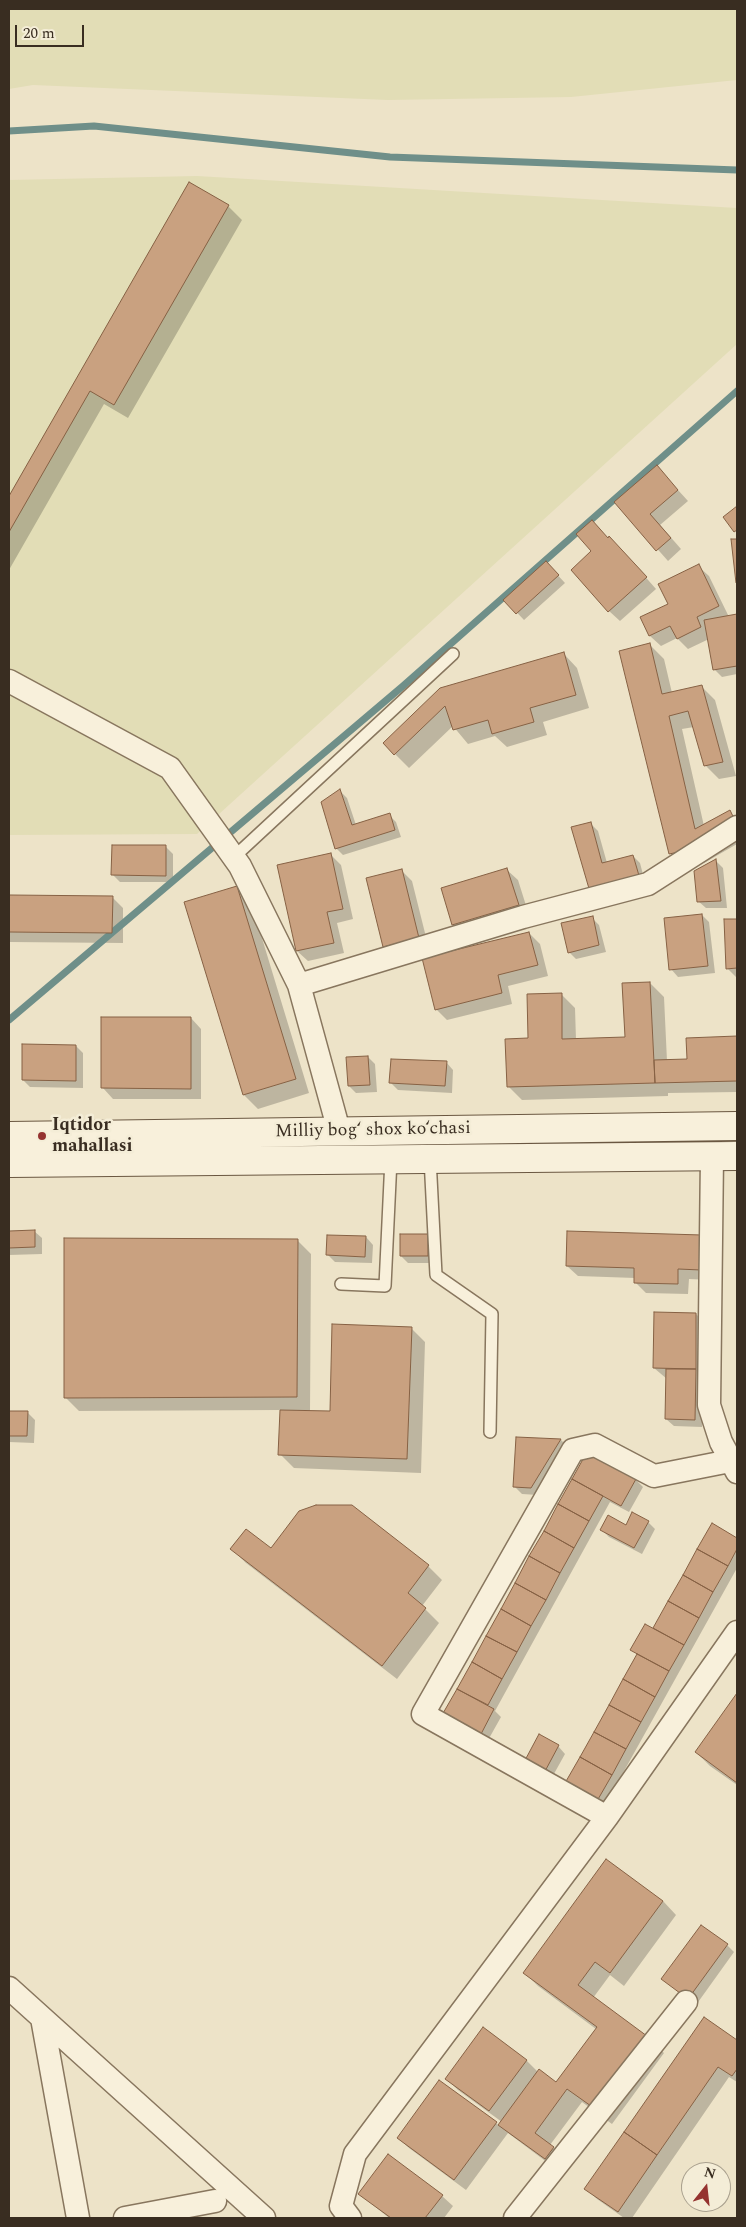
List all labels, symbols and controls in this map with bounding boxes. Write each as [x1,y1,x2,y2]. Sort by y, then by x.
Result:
scale bar [18,15,86,47]
text: 20 m [23,22,55,45]
place label: Iqtidor mahallasi [52,1115,133,1158]
street label: Milliy bog‘ shox ko‘chasi [275,1118,471,1144]
marker: Iqtidor mahallasi [36,1130,48,1142]
text: N [702,2161,718,2185]
north arrow [681,2162,731,2212]

